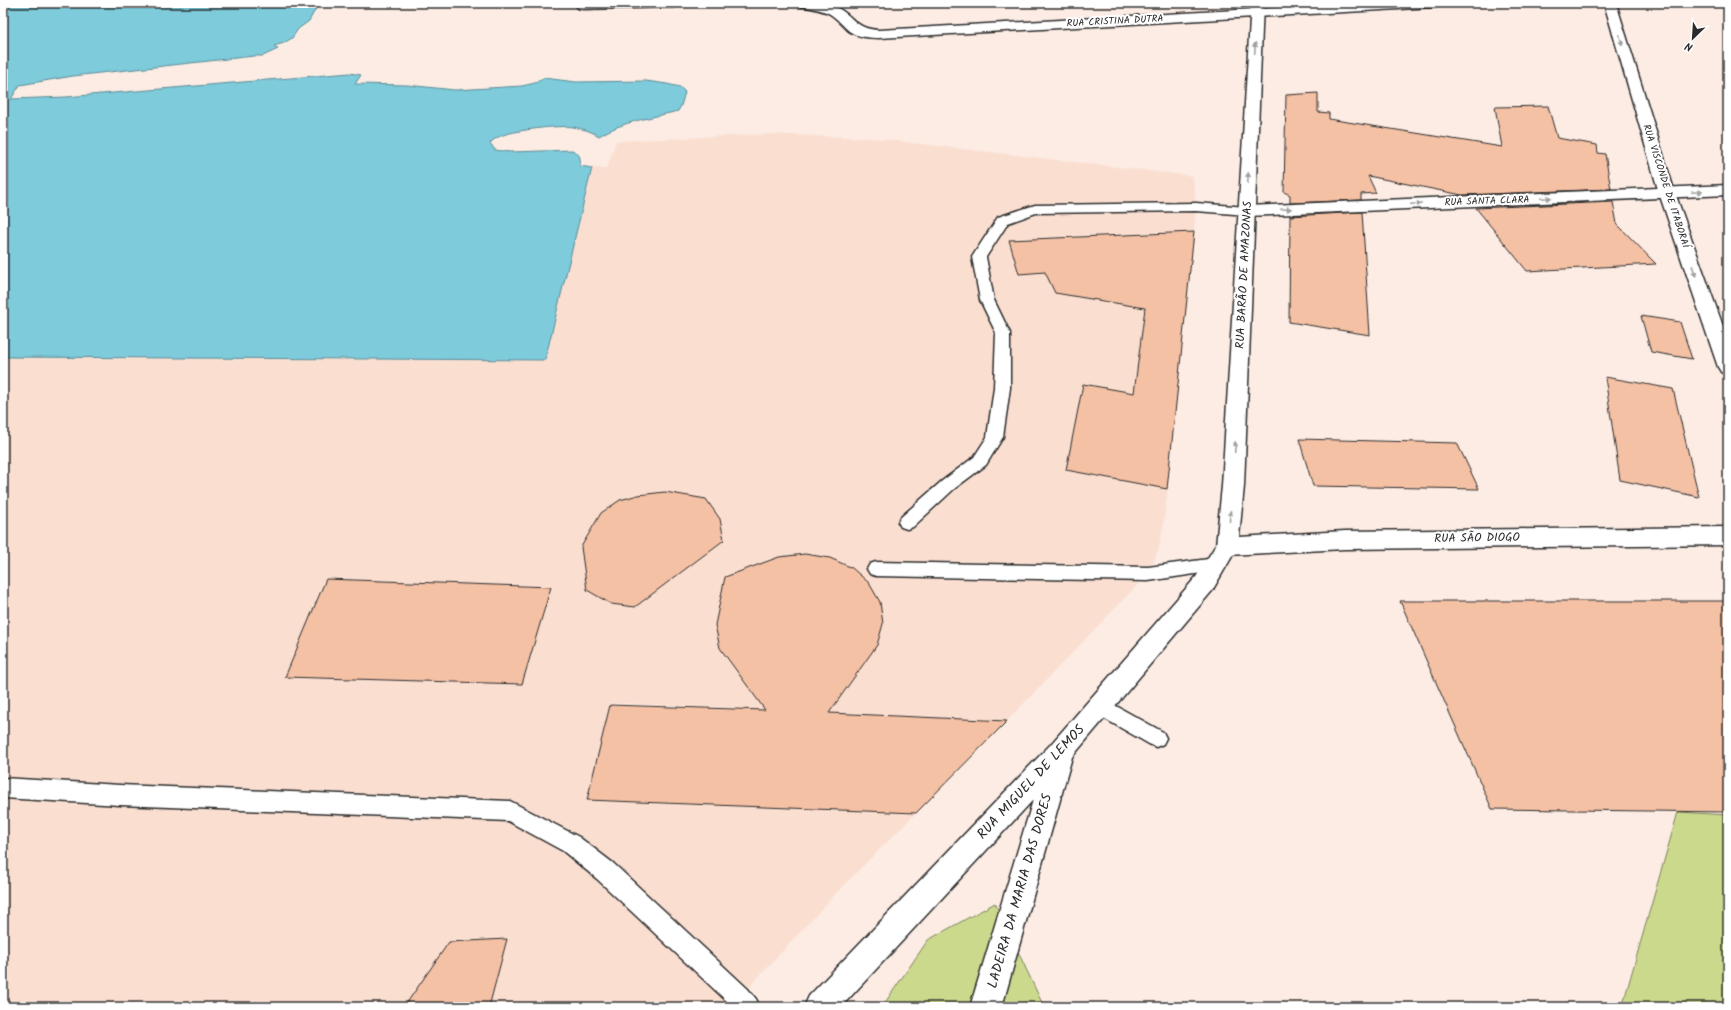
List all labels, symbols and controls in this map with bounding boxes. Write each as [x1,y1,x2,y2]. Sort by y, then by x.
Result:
street label: RUA CRISTINA DUTRA [1066,10,1164,32]
north arrow [1673,18,1713,58]
one-way arrow [1618,35,1624,47]
text: N [1682,37,1696,56]
one-way arrow [1252,41,1258,54]
street label: RUA VISCONDE DE ITABORAÍ [1638,122,1694,252]
one-way arrow [1245,172,1252,184]
one-way arrow [1691,188,1703,195]
street label: RUA SANTA CLARA [1444,192,1530,210]
one-way arrow [1540,195,1552,202]
street label: RUA BARÃO DE AMAZONAS [1231,200,1257,349]
one-way arrow [1410,200,1422,207]
one-way arrow [1280,206,1293,212]
one-way arrow [1691,266,1697,278]
one-way arrow [1232,441,1239,453]
one-way arrow [1227,510,1233,522]
street label: RUA SÃO DIOGO [1434,528,1521,548]
street label: RUA MIGUEL DE LEMOS [972,719,1091,844]
street label: LADEIRA DA MARIA DAS DORES [982,791,1058,991]

